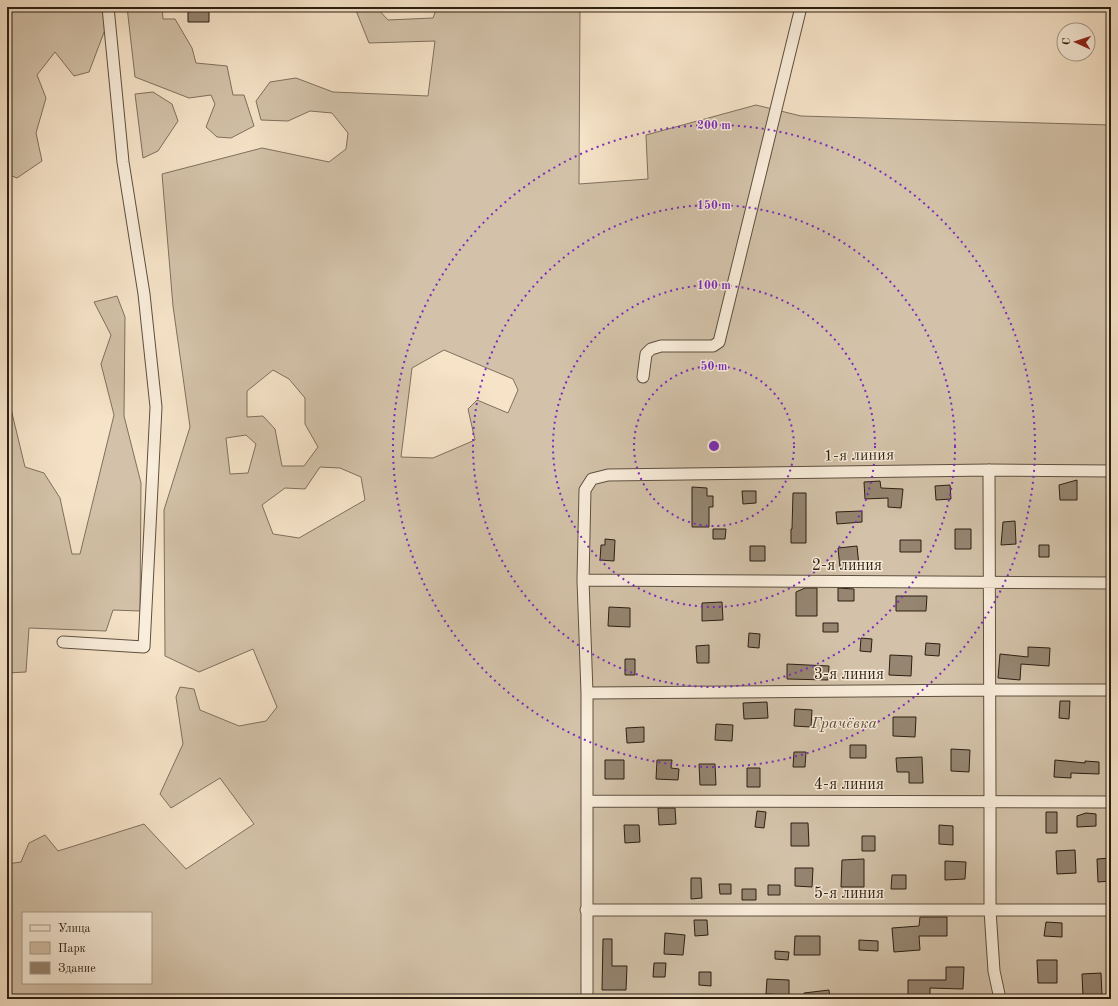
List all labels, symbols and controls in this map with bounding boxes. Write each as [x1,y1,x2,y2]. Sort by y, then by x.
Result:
north arrow [1056,22,1096,62]
text: С [1062,38,1073,45]
text: 200 m [697,120,731,132]
text: 150 m [697,199,731,212]
text: 100 m [697,280,731,292]
text: 50 m [701,360,728,373]
centre of rings [707,439,721,453]
street label: 1-я линия [824,447,894,465]
street label: 2-я линия [812,558,882,574]
street label: 3-я линия [814,667,884,683]
park label: Грачёвка [810,716,878,732]
street label: 4-я линия [814,777,884,793]
street label: 5-я линия [814,886,884,902]
legend [22,912,152,984]
text: Улица [58,923,91,935]
text: Парк [58,943,86,955]
text: Здание [58,963,96,975]

